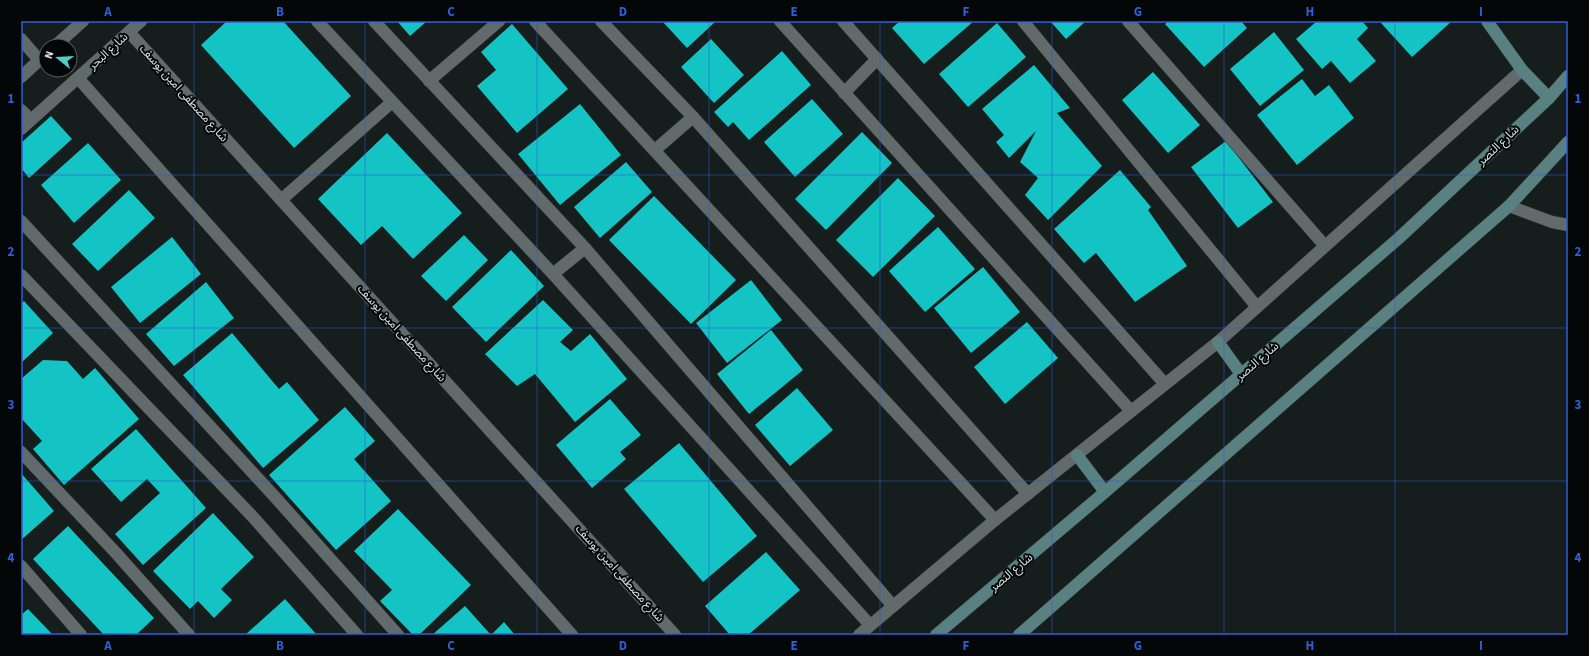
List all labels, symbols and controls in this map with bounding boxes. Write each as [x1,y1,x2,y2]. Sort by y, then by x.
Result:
text: A [103,3,112,21]
text: B [276,3,284,21]
text: C [447,3,455,21]
text: D [619,3,627,21]
text: E [790,3,798,21]
text: F [963,3,970,21]
text: G [1134,3,1142,21]
text: H [1306,3,1314,21]
text: I [1479,3,1483,21]
street label: شارع البحر [84,29,132,75]
north arrow [38,38,78,78]
street label: شارع مصطفى امين يوسف [135,41,232,146]
text: N [41,49,57,61]
text: 1 [8,90,15,108]
text: 1 [1575,90,1582,108]
street label: شارع النصر [1473,121,1523,170]
text: 2 [8,243,15,261]
text: 2 [1575,243,1582,261]
street label: شارع مصطفى امين يوسف [353,281,450,386]
street label: شارع النصر [1231,338,1283,386]
text: 3 [8,396,15,414]
text: 3 [1575,396,1582,414]
street label: شارع مصطفى امين يوسف [571,521,668,626]
text: 4 [8,549,15,567]
street label: شارع النصر [985,549,1037,596]
text: 4 [1575,549,1582,567]
text: A [103,637,112,655]
text: B [276,637,284,655]
text: C [447,637,455,655]
text: D [619,637,627,655]
text: E [790,637,798,655]
text: F [963,637,970,655]
text: G [1134,637,1142,655]
text: H [1306,637,1314,655]
text: I [1479,637,1483,655]

